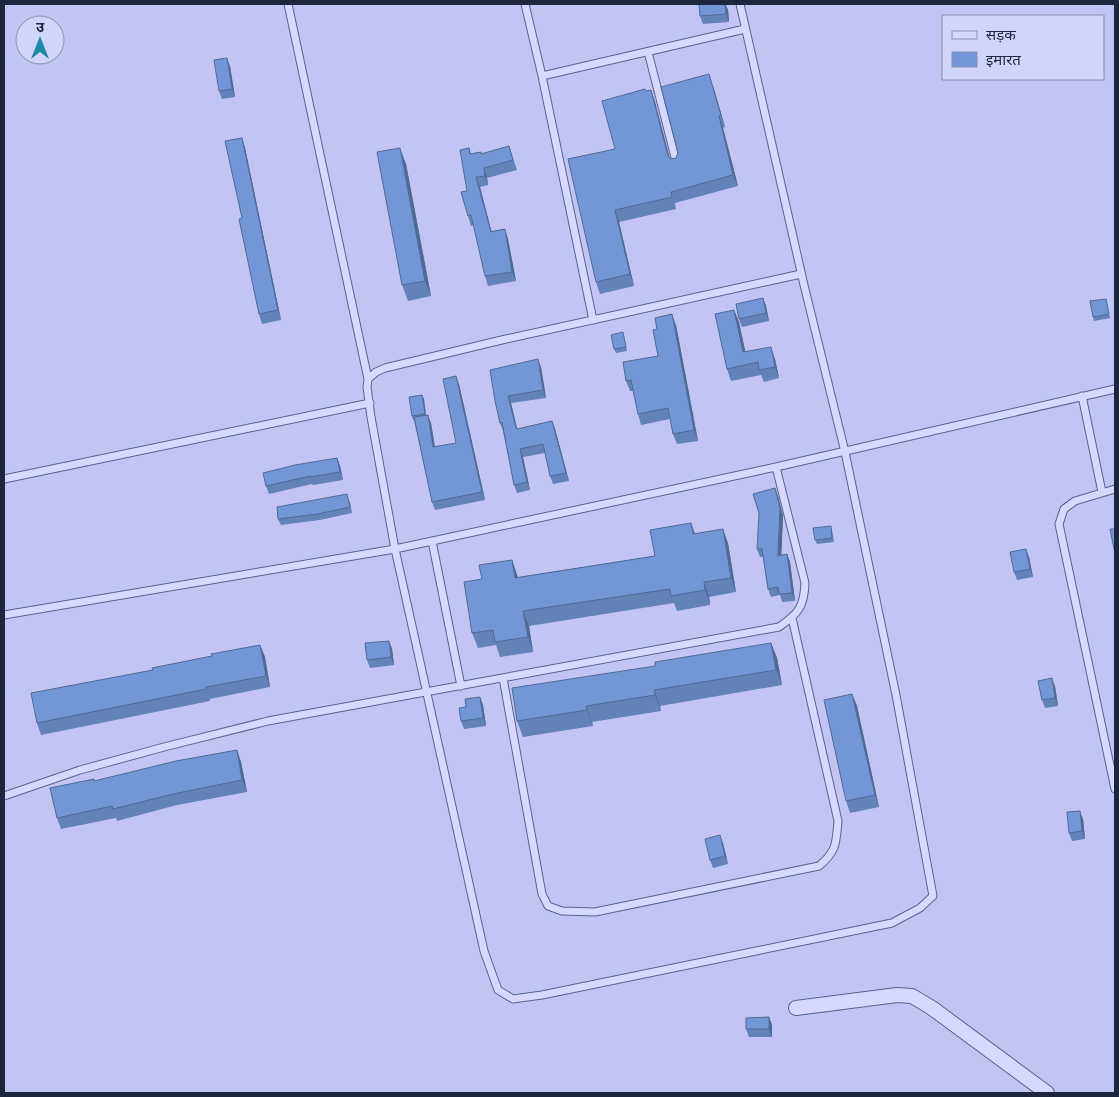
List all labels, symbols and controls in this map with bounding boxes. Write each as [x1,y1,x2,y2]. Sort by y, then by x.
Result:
north arrow [15,15,65,65]
legend [942,15,1104,80]
text: उ [36,17,45,36]
text: सड़क [986,24,1016,44]
text: इमारत [986,49,1021,69]

